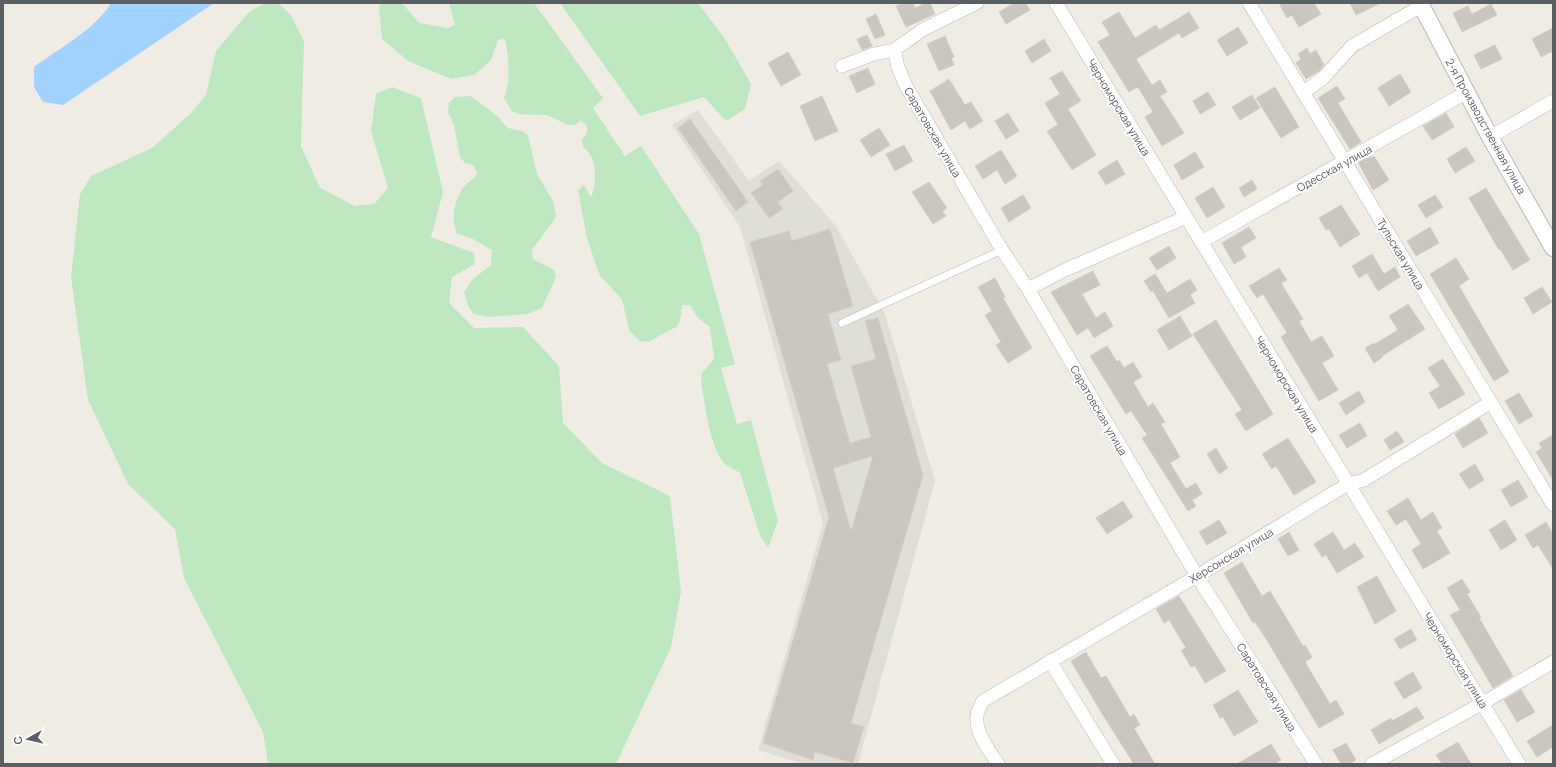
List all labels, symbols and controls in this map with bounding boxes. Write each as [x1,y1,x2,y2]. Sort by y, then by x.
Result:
street label: 2-я Производственная улица [1442,55,1530,197]
street label: Черноморская улица [1084,56,1154,158]
street label: Саратовская улица [901,84,965,180]
street label: Одесская улица [1294,141,1374,195]
street label: Тульская улица [1374,216,1428,292]
street label: Черноморская улица [1252,333,1322,435]
street label: Саратовская улица [1067,362,1131,458]
street label: Херсонская улица [1186,524,1276,586]
street label: Черноморская улица [1420,609,1492,711]
street label: Саратовская улица [1234,640,1300,734]
north arrow [8,719,48,759]
text: С [10,735,26,746]

